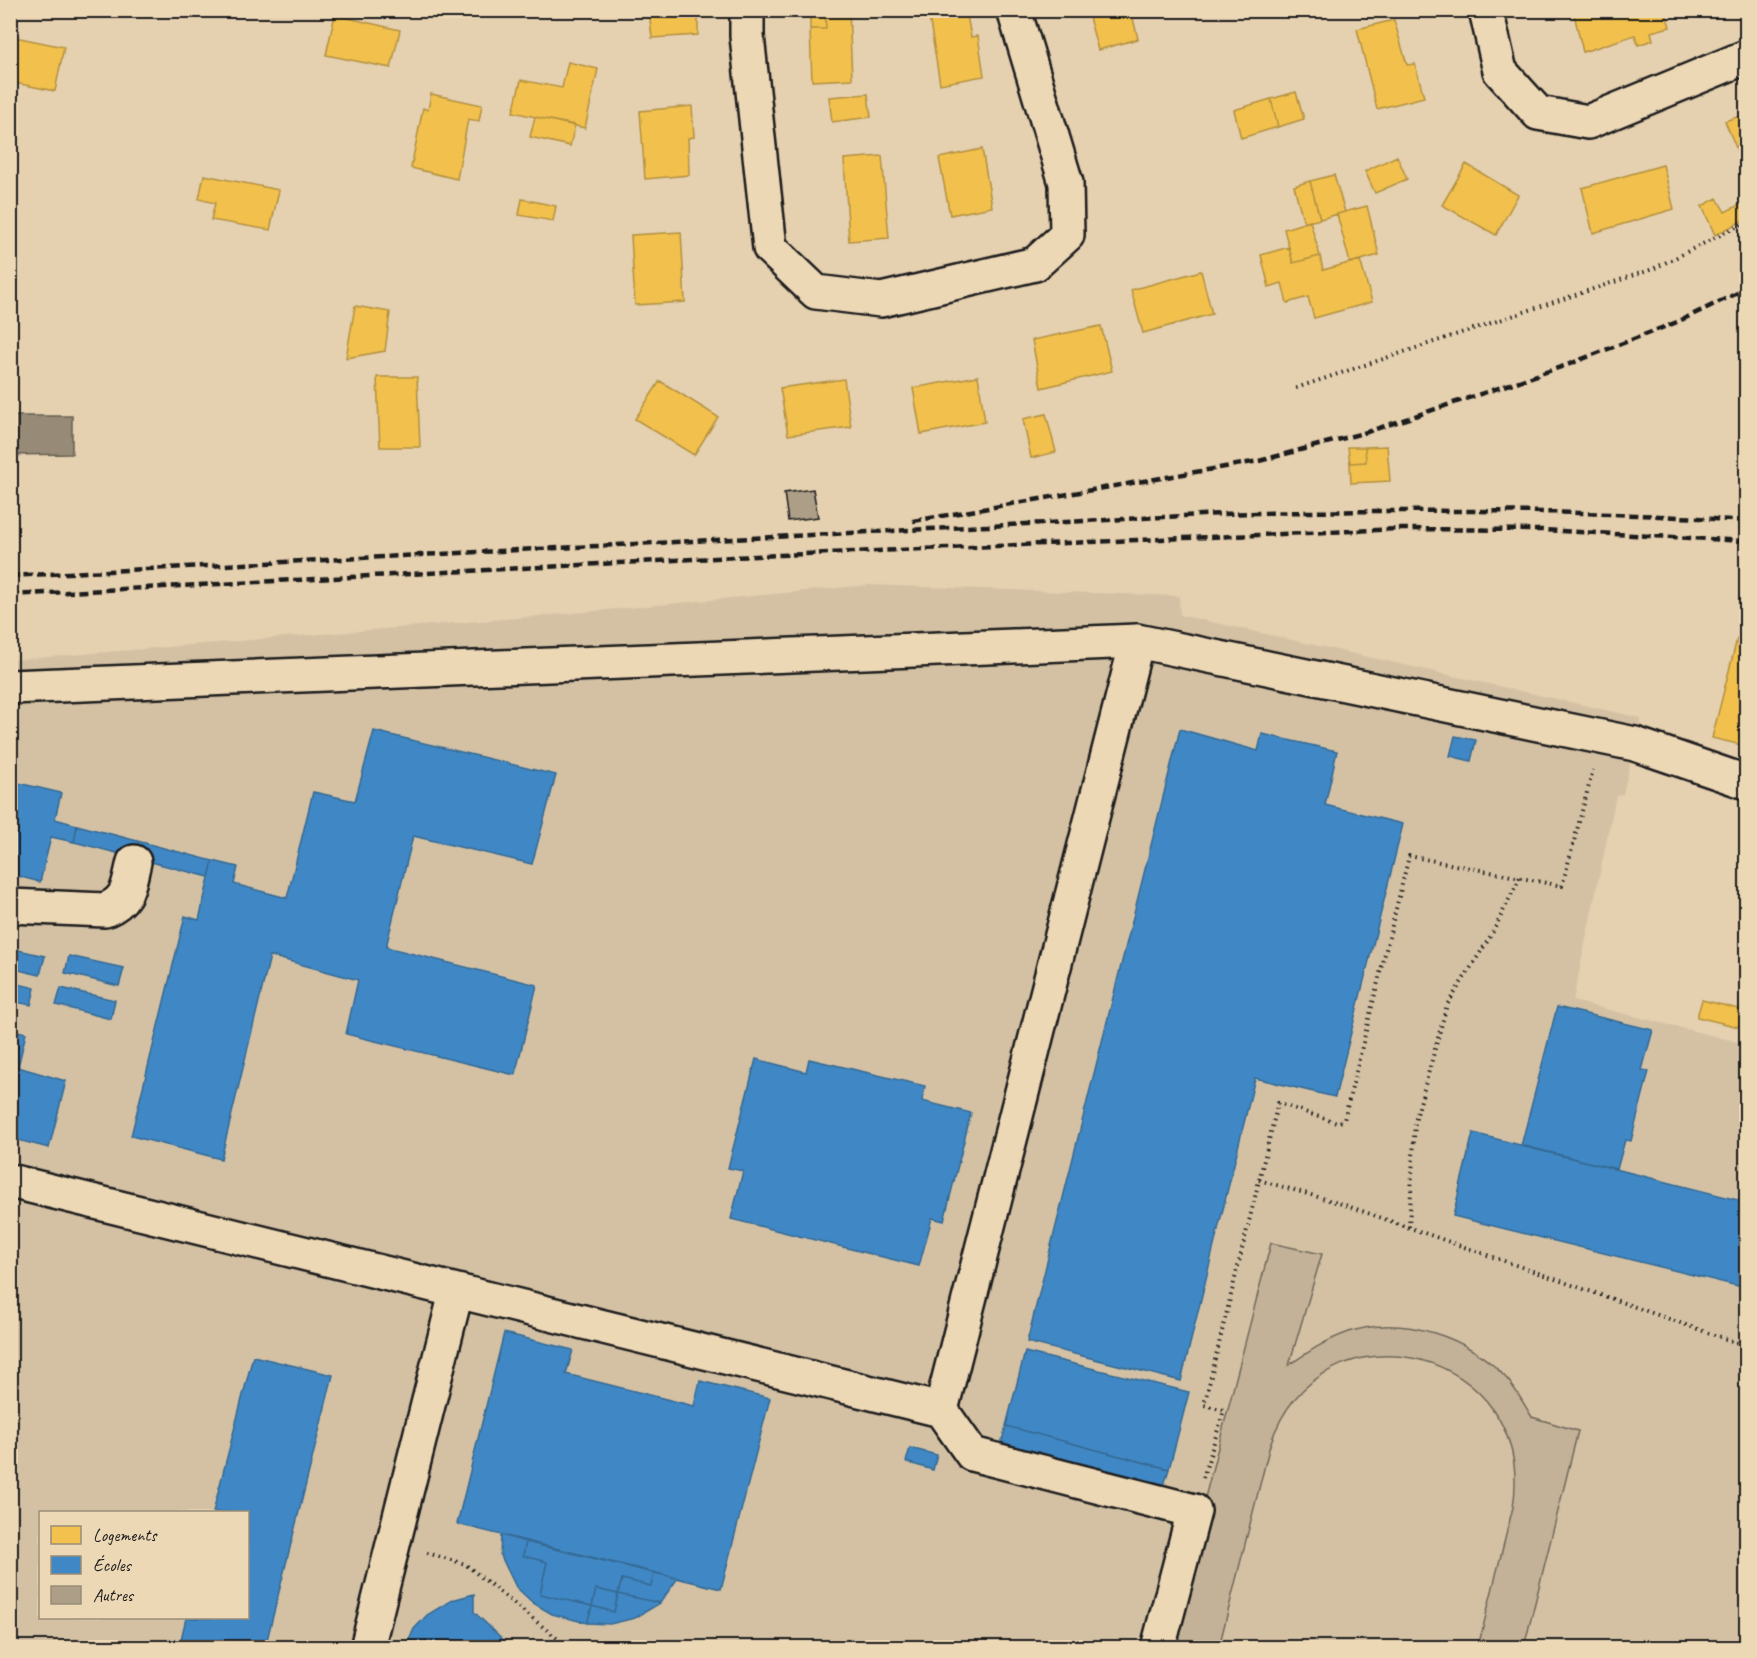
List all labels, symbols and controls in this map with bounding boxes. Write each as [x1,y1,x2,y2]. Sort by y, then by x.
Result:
legend [39,1511,249,1619]
text: Logements [93,1524,158,1546]
text: Écoles [93,1554,132,1576]
text: Autres [93,1584,135,1606]

